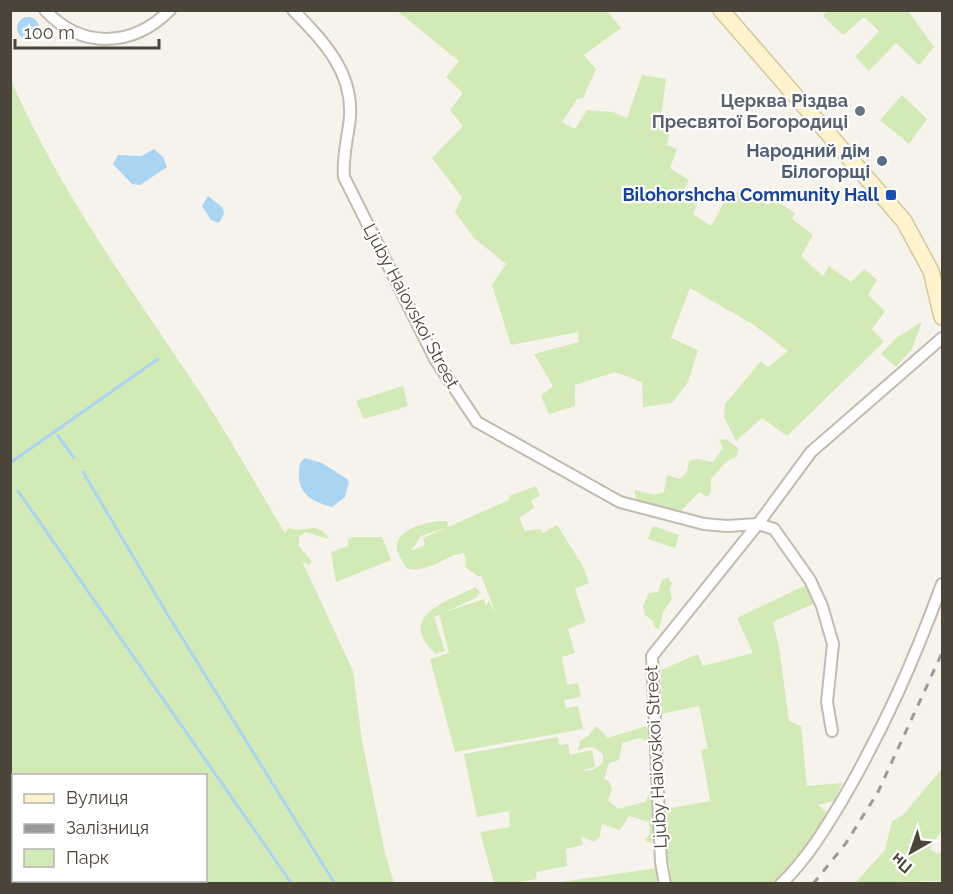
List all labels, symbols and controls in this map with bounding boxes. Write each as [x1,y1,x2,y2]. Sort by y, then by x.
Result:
scale bar [15,12,159,50]
text: 100 m [24,22,75,43]
place label: Церква Різдва Пресвятої Богородиці [652,90,848,132]
marker: Церква Різдва Пресвятої Богородиці [853,104,867,118]
place label: Народний дім Білогорщі [746,140,870,182]
marker: Народний дім Білогорщі [875,154,889,168]
place label: Bilohorshcha Community Hall [622,184,879,205]
marker: Bilohorshcha Community Hall [884,188,898,202]
street label: Ljuby Haiovskoi Street [359,220,464,392]
street label: Ljuby Haiovskoi Street [640,665,671,849]
legend [12,774,207,882]
text: Вулиця [66,787,128,808]
text: Залізниця [66,817,149,838]
north arrow [881,822,941,882]
text: Парк [66,847,109,868]
text: Пн [887,849,916,877]

